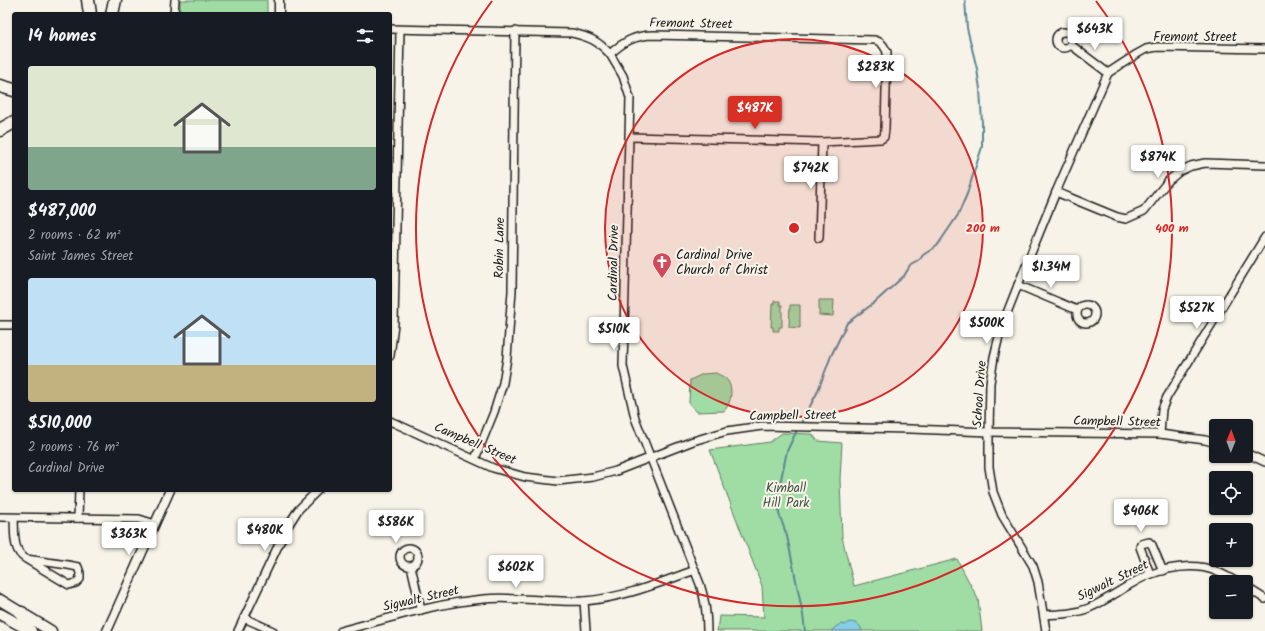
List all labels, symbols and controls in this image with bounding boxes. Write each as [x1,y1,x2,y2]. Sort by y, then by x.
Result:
street label: Fremont Street [649,13,734,35]
pin: $643K [1067,17,1123,51]
text: $643K [1077,19,1113,40]
text: 14 homes [28,23,96,50]
icon: filters [354,25,376,47]
street label: Fremont Street [1153,27,1238,48]
pin: $283K [848,55,904,89]
text: $283K [857,57,895,78]
icon: home [166,92,238,164]
pin: $487K [727,96,783,130]
text: $487K [737,98,773,119]
pin: $874K [1130,145,1186,179]
text: $874K [1140,147,1176,168]
pin: $742K [783,156,839,190]
text: $742K [793,158,829,179]
text: $487,000 [28,198,96,225]
street label: Robin Lane [489,217,511,279]
text: 200 m [966,219,1000,238]
text: 400 m [1155,219,1189,238]
centre of rings [787,221,801,235]
text: 2 rooms · 62 m² [28,225,121,246]
street label: Cardinal Drive [603,225,625,301]
place label: Cardinal Drive Church of Christ [676,245,769,281]
text: Saint James Street [28,246,133,267]
church icon: Cardinal Drive Church of Christ [651,251,673,279]
pin: $1.34M [1018,255,1084,289]
text: $1.34M [1032,257,1070,278]
pin: $527K [1169,296,1225,330]
text: $527K [1179,298,1215,319]
icon: home [166,304,238,376]
pin: $500K [959,311,1015,345]
text: $500K [969,313,1005,334]
pin: $510K [586,317,642,351]
text: $510K [598,319,630,340]
street label: School Drive [967,360,993,428]
street label: Campbell Street [749,405,838,427]
text: $510,000 [28,410,91,437]
street label: Campbell Street [1073,411,1162,433]
street label: Campbell Street [431,417,520,471]
north arrow [1209,419,1253,463]
map controls [1209,419,1253,619]
text: 2 rooms · 76 m² [28,437,119,458]
text: Cardinal Drive [28,458,104,479]
button: locate [1209,471,1253,515]
park label: Kimball Hill Park [763,478,810,514]
pin: $406K [1113,499,1169,533]
text: $406K [1123,501,1159,522]
pin: $586K [368,510,424,544]
text: $586K [378,512,414,533]
pin: $480K [237,518,293,552]
text: $480K [247,520,283,541]
pin: $363K [101,522,157,556]
button: + [1209,523,1253,567]
text: $363K [111,524,147,545]
street label: Sigwalt Street [1074,554,1153,607]
pin: $602K [488,555,544,589]
text: $602K [498,557,534,578]
button: − [1209,575,1253,619]
street label: Sigwalt Street [381,580,462,618]

